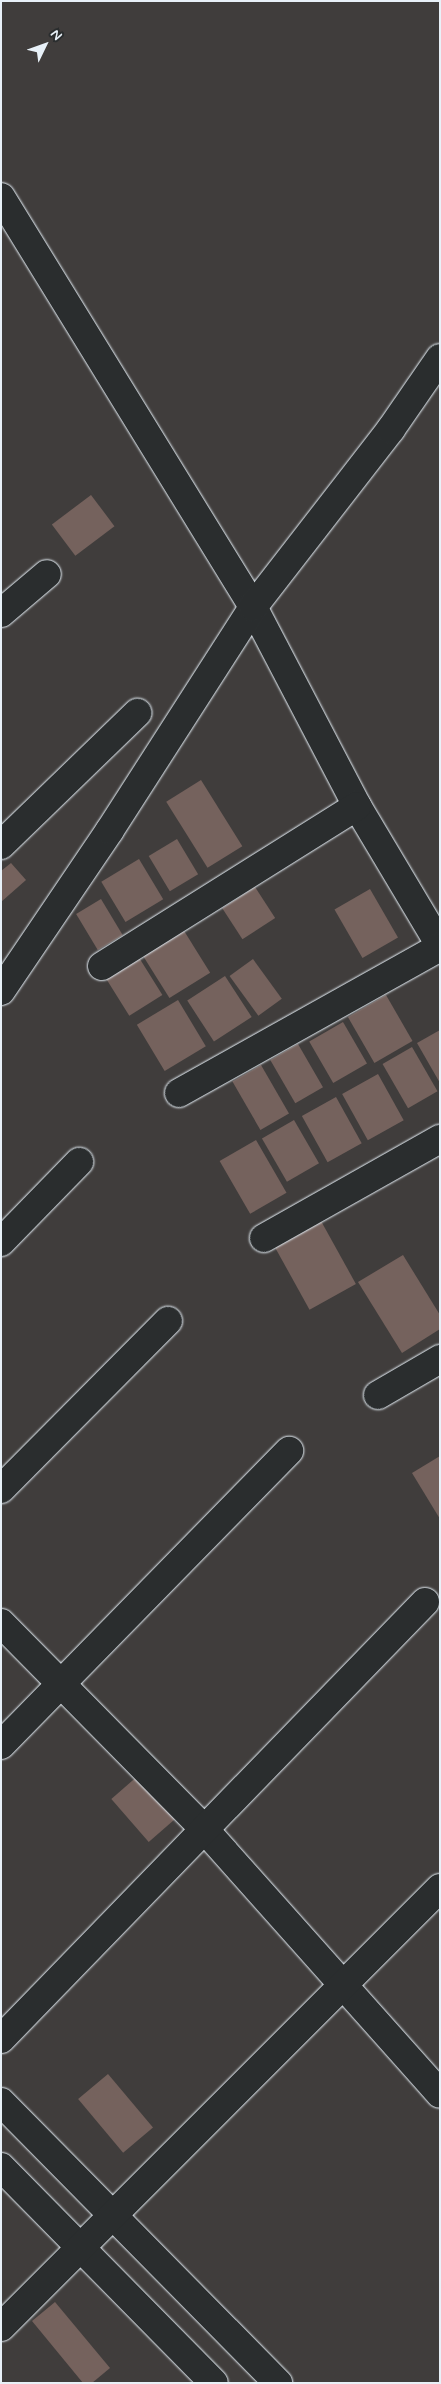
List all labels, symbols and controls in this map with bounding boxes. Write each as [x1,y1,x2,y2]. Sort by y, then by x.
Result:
north arrow [20,20,70,70]
text: N [46,25,66,44]

